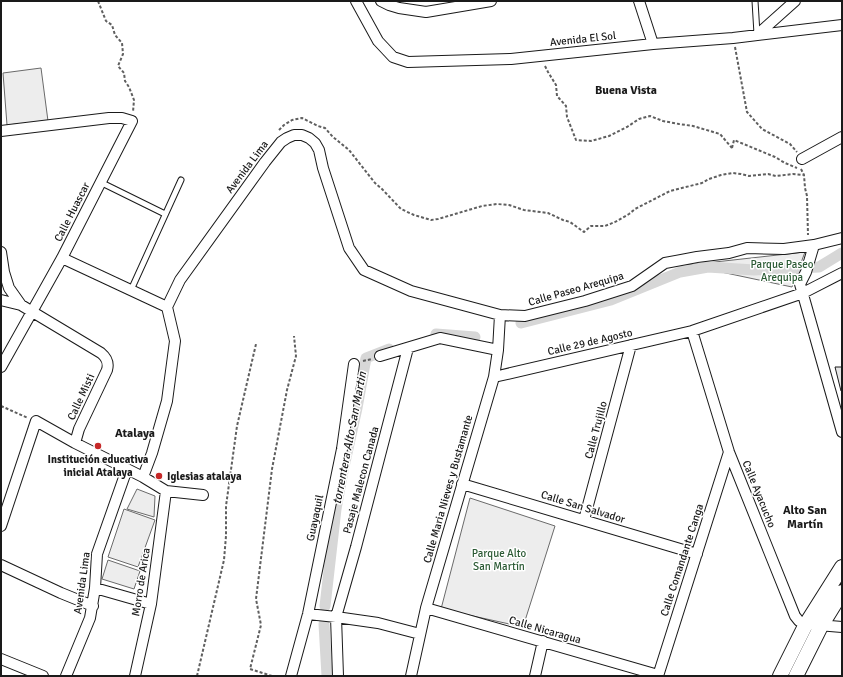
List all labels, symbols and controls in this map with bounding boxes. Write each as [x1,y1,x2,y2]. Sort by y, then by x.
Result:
street label: Avenida El Sol [549,29,617,49]
district label: Buena Vista [595,83,657,98]
street label: Avenida Lima [223,138,271,196]
street label: Calle Huascar [51,180,93,244]
park label: Parque Paseo Arequipa [751,258,814,284]
street label: Calle Paseo Arequipa [527,269,626,309]
street label: Calle 29 de Agosto [546,326,634,358]
water label: torrentera Alto San Martin [330,370,370,506]
street label: Calle Misti [65,372,97,422]
street label: Calle Trujillo [582,399,610,460]
street label: Calle Maria Nieves y Bustamante [421,413,475,565]
street label: Pasaje Malecon Canada [340,425,382,535]
district label: Atalaya [115,426,155,441]
marker: Institución educativa inicial Atalaya [93,441,103,451]
place label: Institución educativa inicial Atalaya [47,453,149,479]
street label: Calle Ayacucho [740,458,779,530]
place label: Iglesias atalaya [167,470,242,483]
marker: Iglesias atalaya [154,471,164,481]
street label: Calle San Salvador [539,488,627,526]
street label: Guayaquil [304,494,326,542]
street label: Calle Comandante Canga [658,502,706,618]
district label: Alto San Martín [783,503,827,532]
street label: Morro de Arica [129,546,153,617]
park label: Parque Alto San Martín [472,547,526,573]
street label: Avenida Lima [71,551,93,615]
street label: Calle Nicaragua [507,613,583,647]

